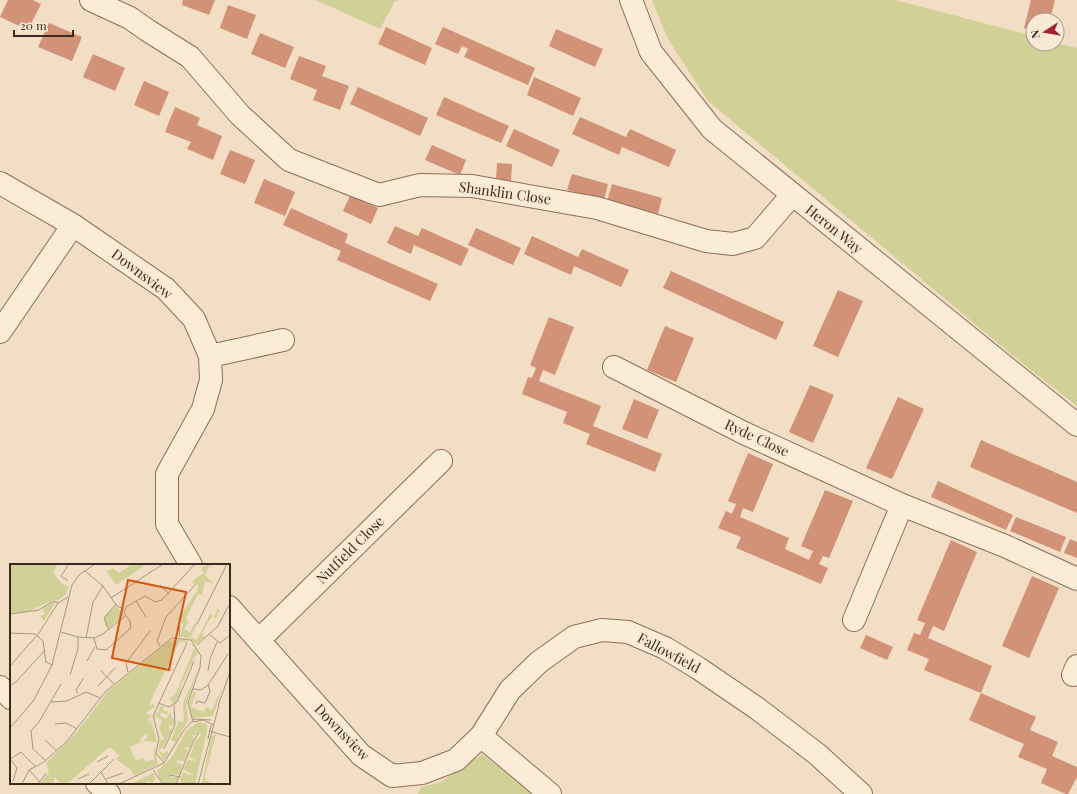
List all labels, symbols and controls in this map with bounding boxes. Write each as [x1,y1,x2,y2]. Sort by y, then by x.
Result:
scale bar [14,12,73,38]
north arrow [1025,12,1065,52]
text: 20 m [20,17,47,33]
text: N [1027,29,1043,40]
street label: Shanklin Close [458,177,552,208]
street label: Heron Way [802,200,867,258]
street label: Downsview [108,244,177,303]
street label: Ryde Close [722,414,793,461]
street label: Nutfield Close [312,512,388,588]
inset map [10,564,230,784]
street label: Fallowfield [634,628,704,677]
street label: Downsview [311,699,374,764]

